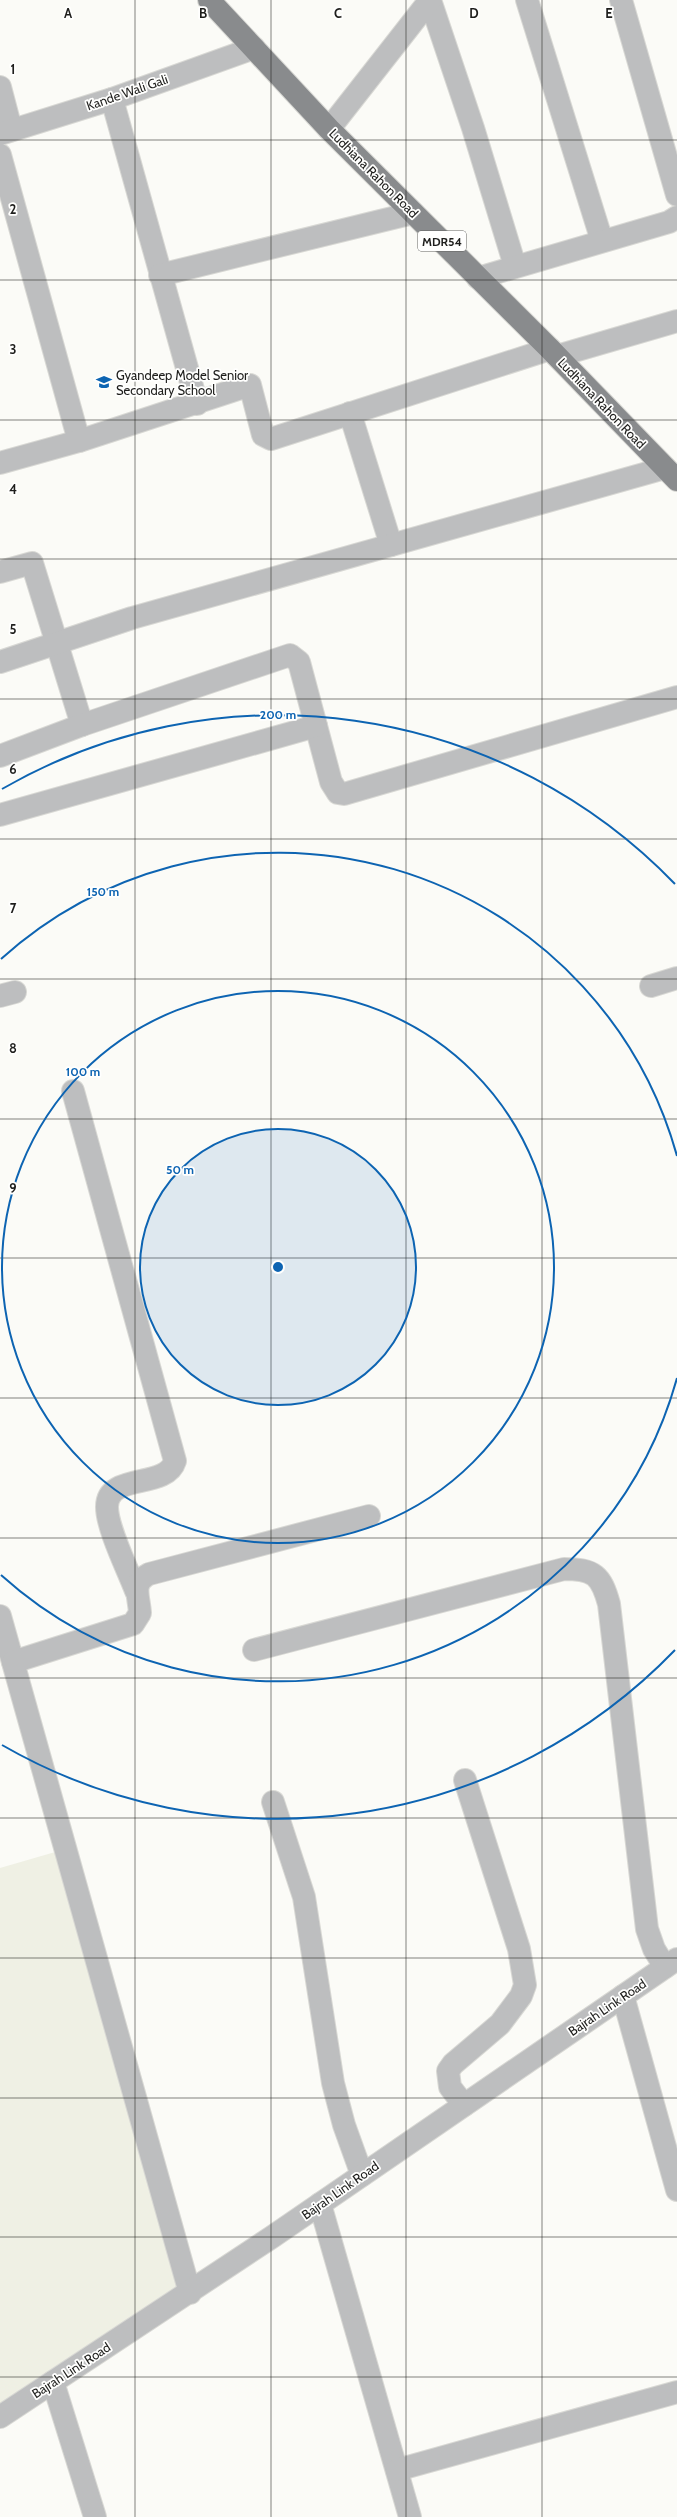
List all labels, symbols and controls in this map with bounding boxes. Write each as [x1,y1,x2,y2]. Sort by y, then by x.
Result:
text: A [64,5,73,21]
text: B [199,5,207,21]
text: C [334,5,342,21]
text: D [469,5,479,21]
text: E [605,5,613,21]
text: 1 [11,61,15,77]
street label: Kande Wali Gali [84,71,170,113]
street label: Ludhiana Rahon Road [326,125,422,221]
text: 2 [10,201,17,217]
road number: MDR54 [418,231,466,251]
text: 3 [9,341,17,357]
street label: Ludhiana Rahon Road [555,354,649,452]
place label: Gyandeep Model Senior Secondary School [116,367,249,398]
school or university icon: Gyandeep Model Senior Secondary School [95,373,113,391]
text: 4 [9,481,17,497]
text: 5 [10,621,17,637]
text: 200 m [260,707,296,722]
text: 6 [9,761,17,777]
text: 150 m [87,884,119,899]
text: 7 [10,900,17,916]
text: 8 [9,1040,17,1056]
text: 100 m [66,1064,100,1079]
text: 50 m [166,1162,194,1177]
text: 9 [9,1180,17,1196]
centre of rings [271,1260,285,1274]
street label: Bajrah Link Road [565,1975,650,2040]
street label: Bajrah Link Road [298,2158,382,2223]
street label: Bajrah Link Road [29,2339,114,2402]

